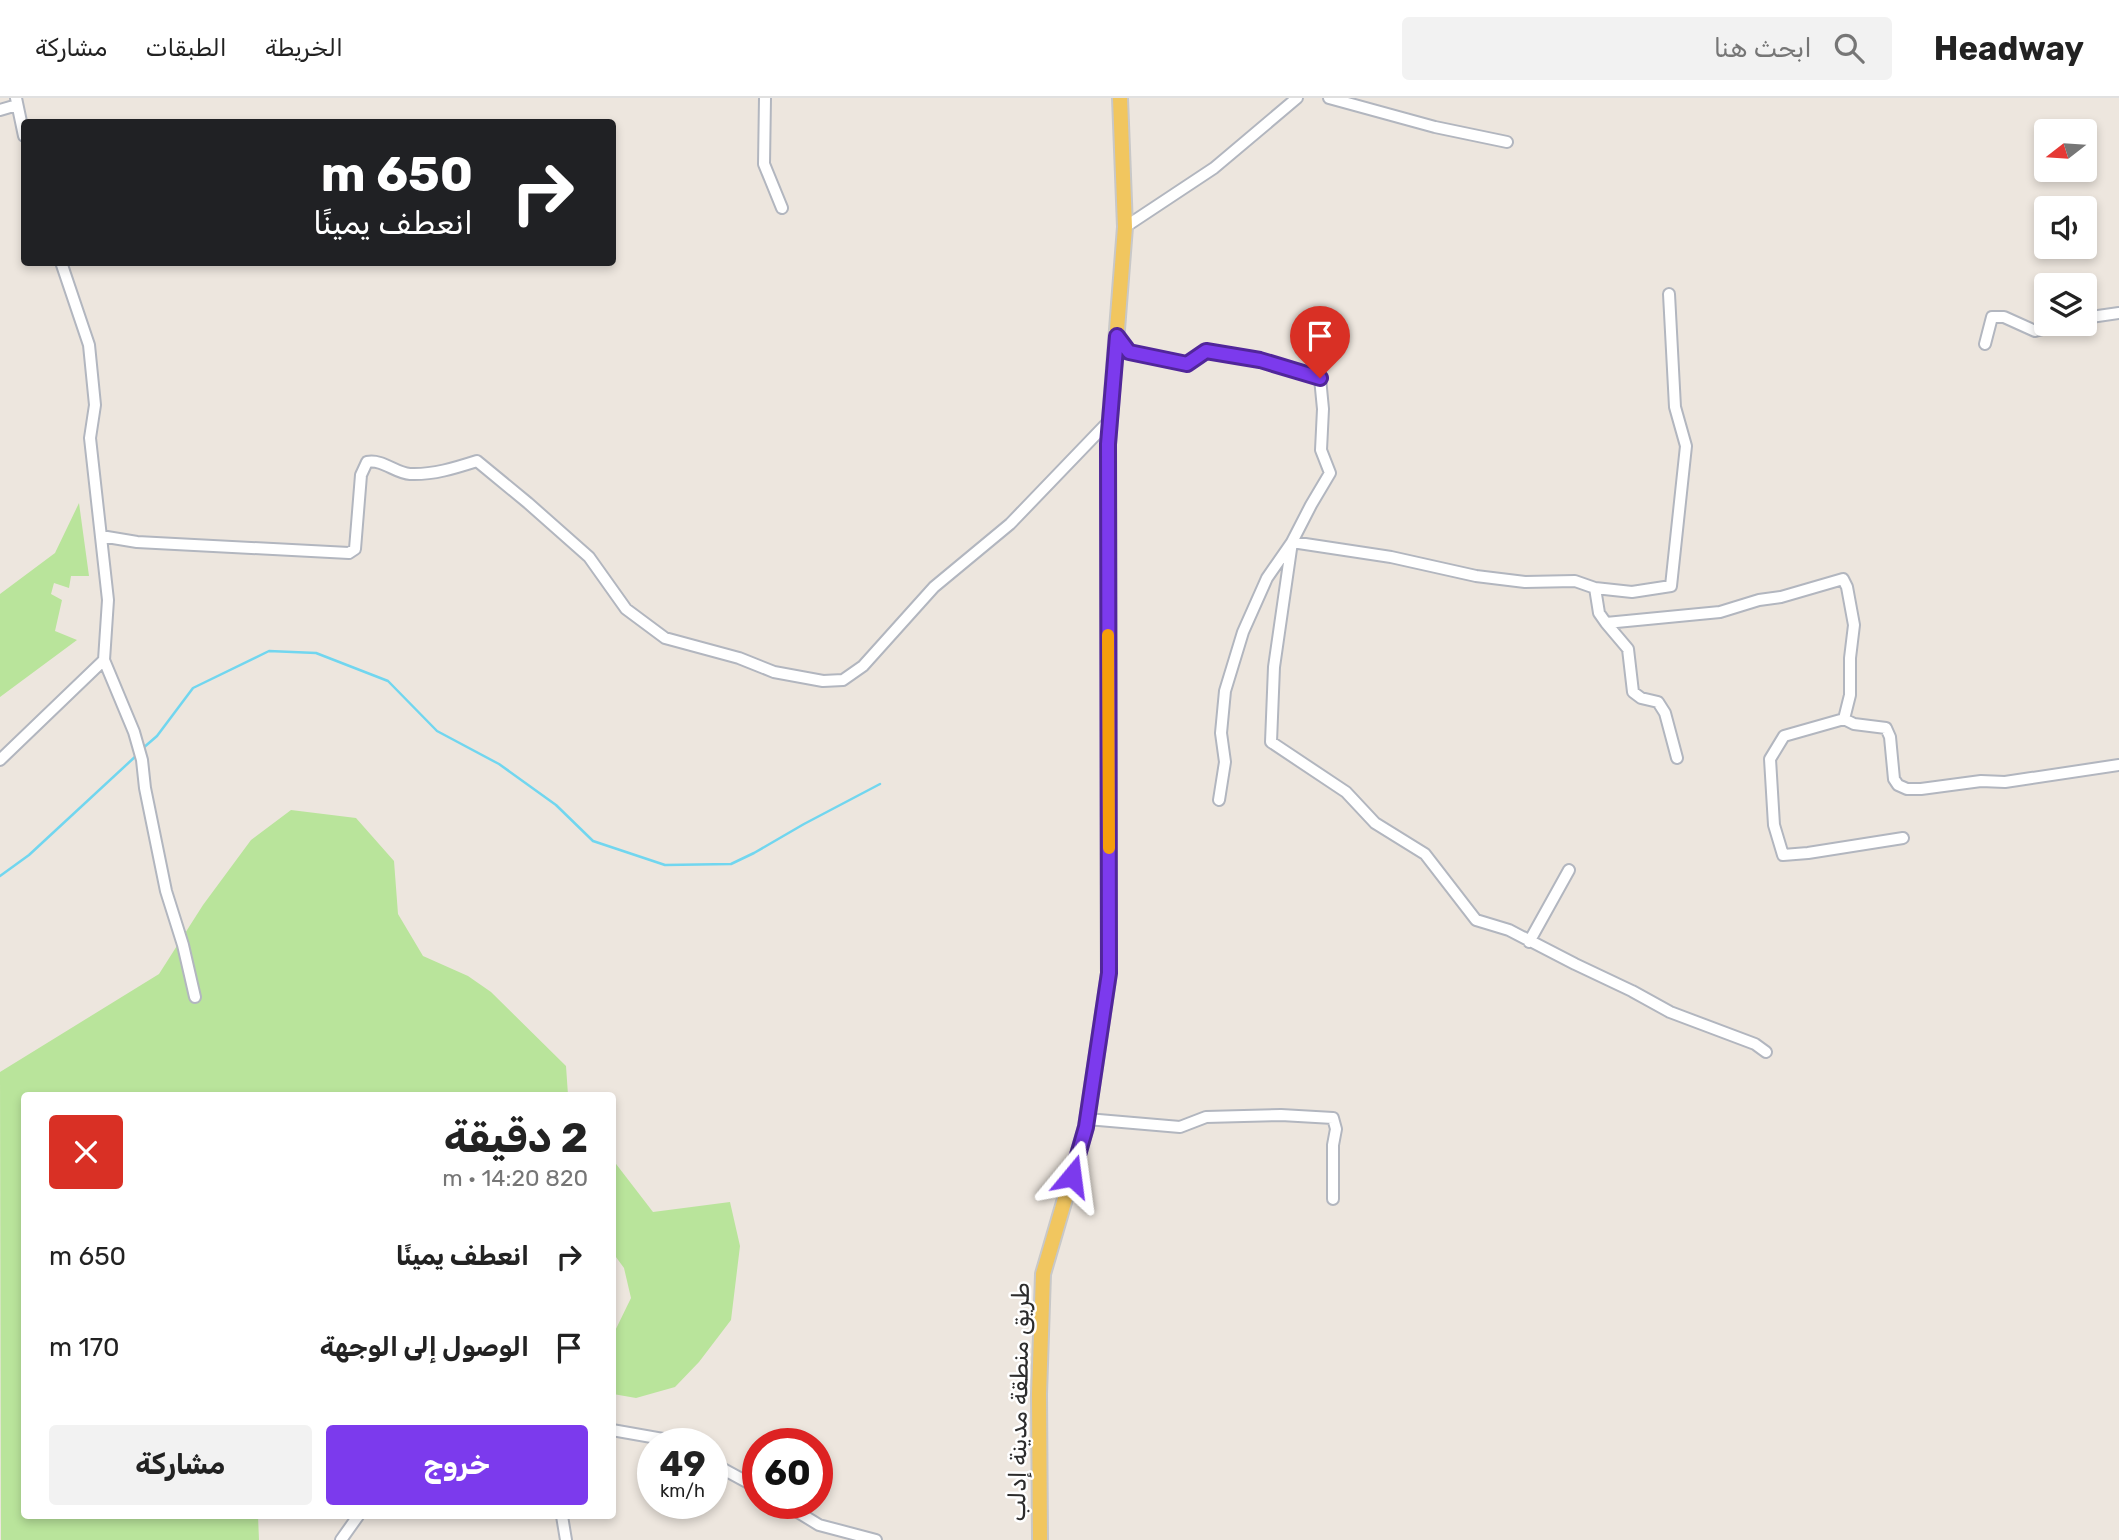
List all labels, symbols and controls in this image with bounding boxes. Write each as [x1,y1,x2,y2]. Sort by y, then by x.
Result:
search box [1402,17,1892,80]
icon: search [1830,29,1868,67]
text: Headway [1934,29,2084,68]
text: ابحث هنا [1714,33,1812,64]
text: مشاركة [35,34,107,62]
text: الطبقات [145,34,227,62]
text: الخريطة [265,34,343,62]
north arrow [2034,119,2096,182]
map controls [2034,119,2097,336]
text: 650 m [321,145,473,203]
icon: right [497,147,588,238]
button: sound [2034,196,2097,259]
text: انعطف يمينًا [313,204,473,242]
button: layers [2034,273,2097,336]
pin [1290,306,1350,378]
icon: arrive [1301,317,1339,355]
text: 2 دقيقة [444,1113,588,1163]
button: close [49,1115,123,1189]
position arrow [1035,1139,1109,1213]
text: 820 m · 14:20 [442,1164,588,1192]
icon: right [550,1238,588,1276]
text: 650 m [49,1241,126,1272]
text: انعطف يمينًا [396,1241,529,1272]
street label: طريق منطقة مدينة إدلب [1003,1282,1035,1522]
icon: arrive [550,1329,588,1367]
text: 170 m [49,1332,119,1363]
text: الوصول إلى الوجهة [320,1332,529,1363]
button: مشاركة [49,1425,312,1505]
button: خروج [326,1425,588,1505]
speed limit sign: 60 [742,1428,833,1519]
text: 49 [659,1443,706,1485]
text: km/h [660,1480,705,1502]

